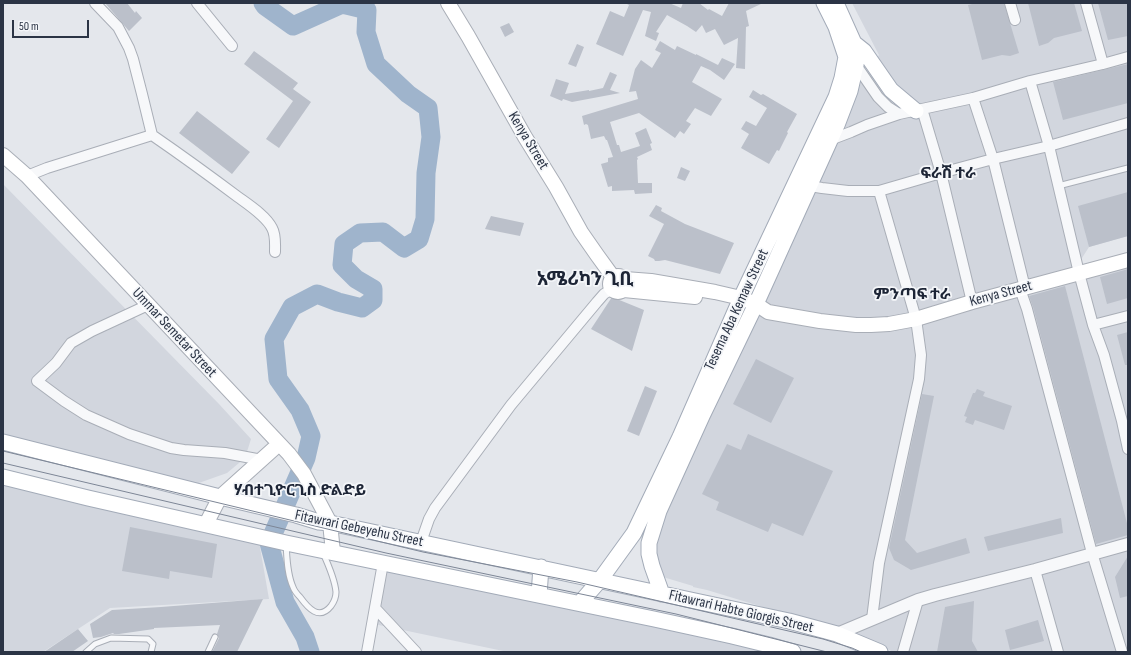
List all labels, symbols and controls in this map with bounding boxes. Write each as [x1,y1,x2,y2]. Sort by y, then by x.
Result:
scale bar [14,12,91,38]
text: 50 m [19,19,39,34]
street label: Kenya Street [504,109,552,173]
district label: ፍራሽ ተራ [920,164,976,184]
street label: Tesema Aba Kemaw Street [701,247,773,373]
district label: አሜሪካን ጊቢ [537,269,633,291]
street label: Kenya Street [968,277,1034,311]
street label: Ummar Semetar Street [128,285,220,381]
district label: ምንጣፍ ተራ [873,285,951,305]
district label: ሃብተጊዮርጊስ ድልድይ [234,481,366,501]
street label: Fitawrari Gebeyehu Street [293,507,425,551]
street label: Fitawrari Habte Giorgis Street [667,587,815,637]

